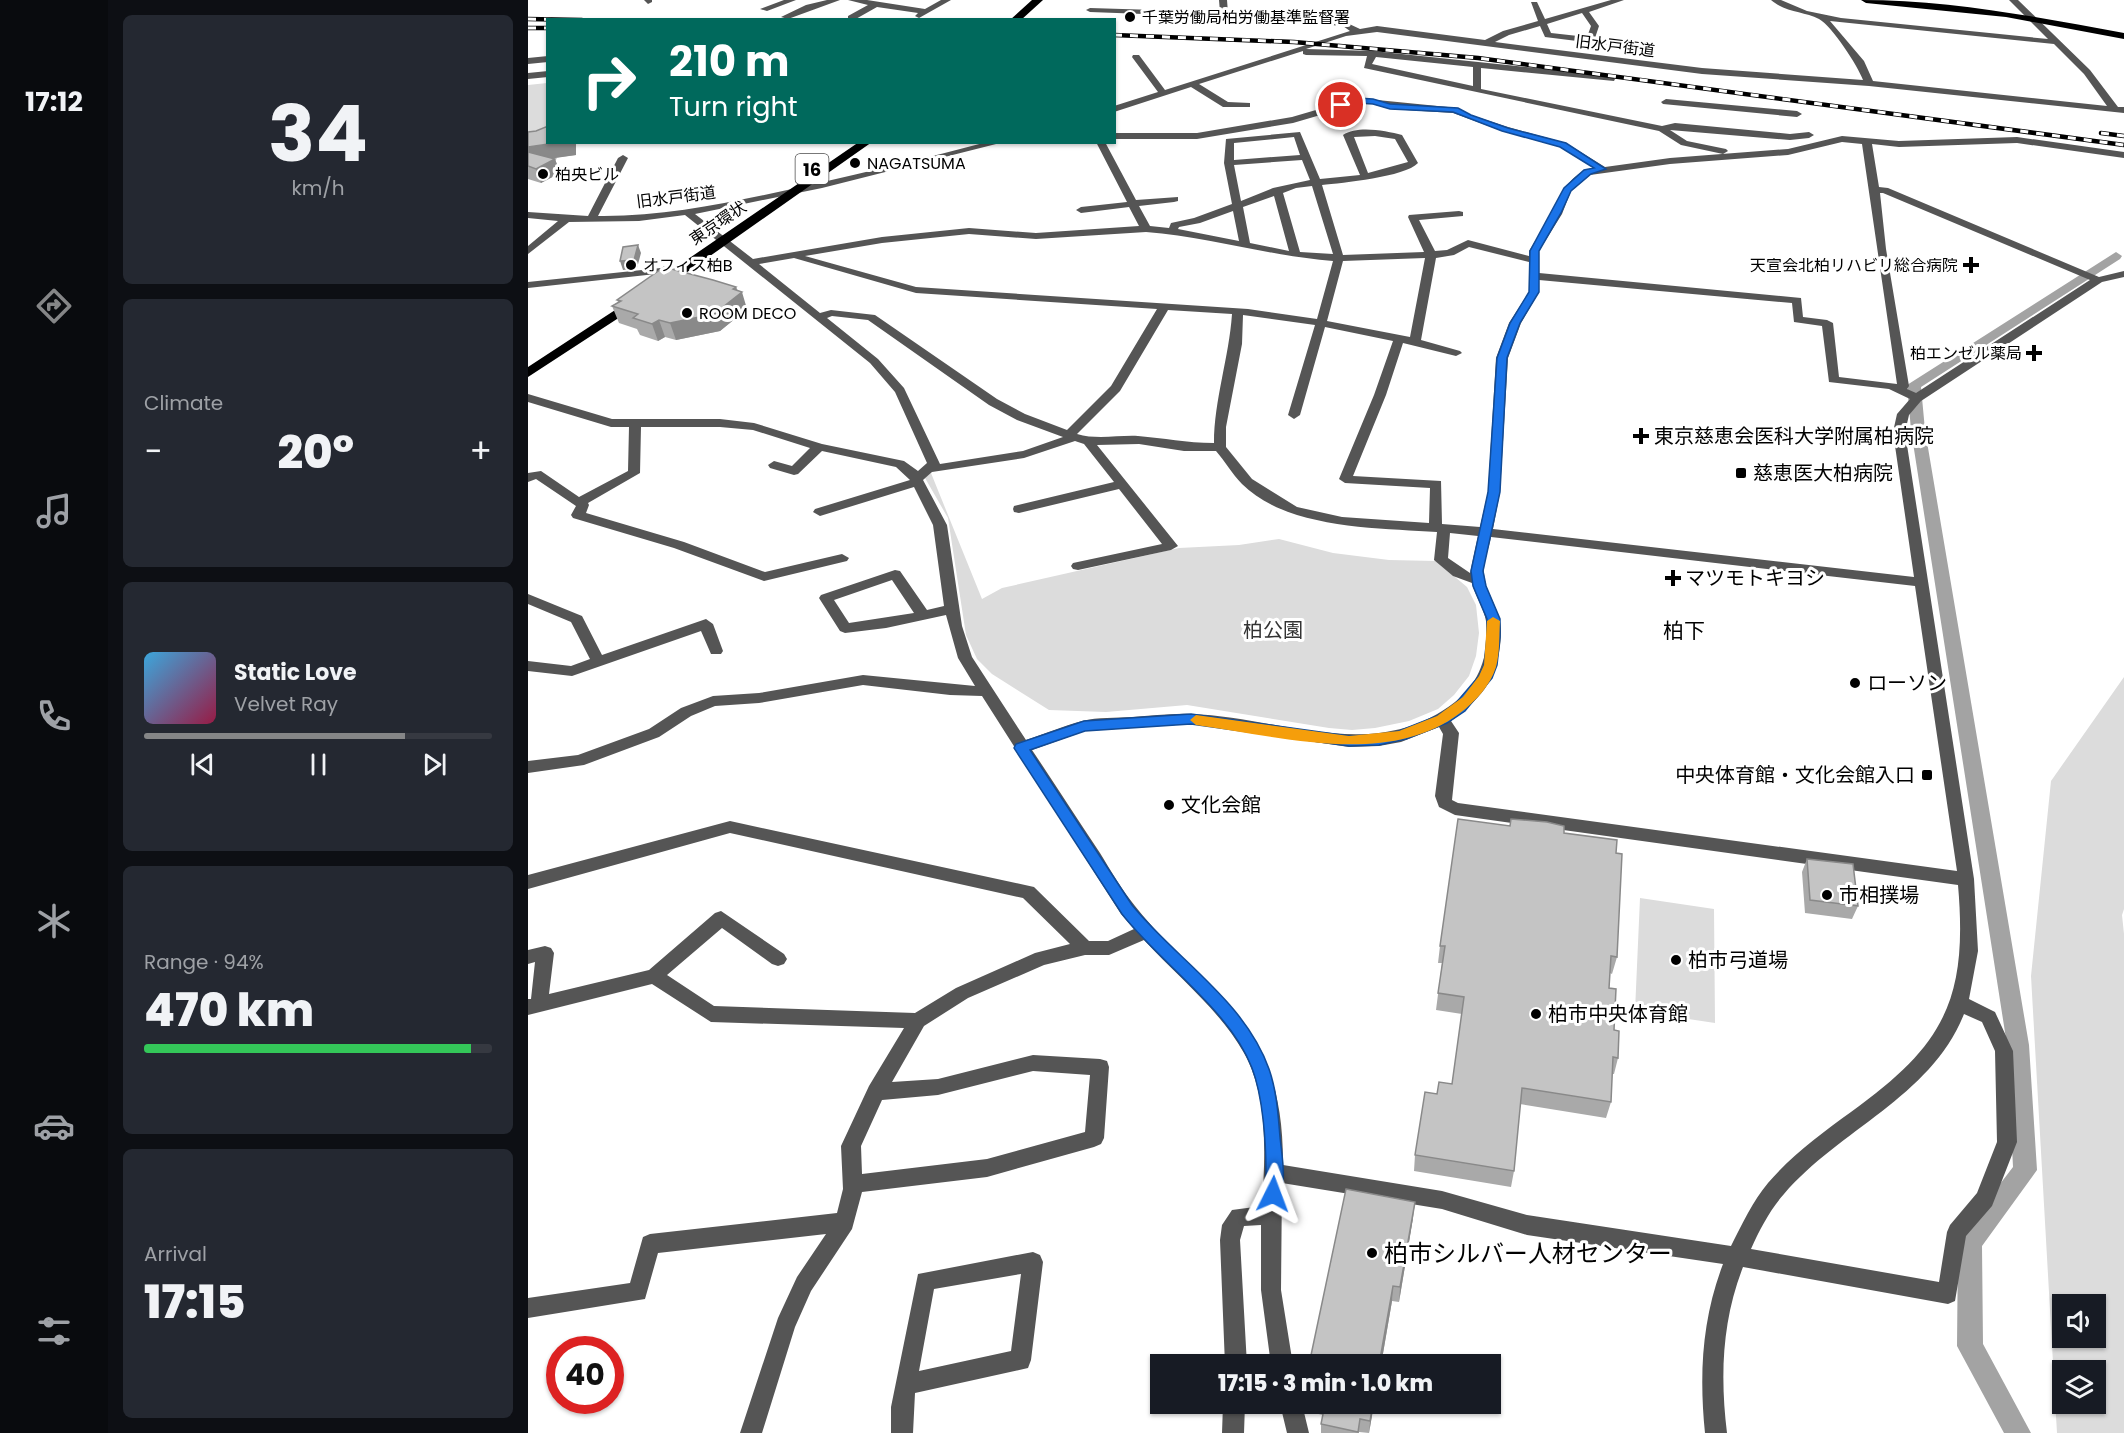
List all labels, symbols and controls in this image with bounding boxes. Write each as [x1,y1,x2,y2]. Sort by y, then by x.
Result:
place label: 千葉労働局柏労働基準監督署 [1142,6,1350,29]
marker: 千葉労働局柏労働基準監督署 [1123,10,1137,24]
street label: 旧水戸街道 [1574,30,1656,62]
text: 210 m [669,32,790,91]
icon: right [570,42,648,120]
text: 34 [268,79,368,188]
pin [1315,79,1366,130]
text: 17:12 [25,83,83,120]
text: Turn right [669,88,798,125]
icon: arrive [1324,88,1357,121]
place label: NAGATSUMA [867,152,966,175]
road number: 16 [796,154,828,184]
marker: NAGATSUMA [848,156,862,170]
place label: 柏央ビル [555,163,619,186]
marker: 柏央ビル [536,167,550,181]
text: km/h [291,174,345,202]
street label: 旧水戸街道 [635,181,717,213]
street label: 東京環状 [685,196,751,250]
place label: オフィス柏B [643,254,733,277]
place label: 天宣会北柏リハビリ総合病院 [1750,254,1958,277]
marker: 天宣会北柏リハビリ総合病院 [1962,256,1980,274]
marker: オフィス柏B [624,258,638,272]
icon: directions [33,285,75,327]
place label: ROOM DECO [699,302,796,325]
marker: ROOM DECO [680,306,694,320]
place label: 柏エンゼル薬局 [1910,342,2022,365]
marker: 柏エンゼル薬局 [2027,346,2041,360]
text: Climate [144,389,223,417]
text: 20° [277,421,354,484]
place label: 東京慈恵会医科大学附属柏病院 [1654,422,1934,450]
marker: 東京慈恵会医科大学附属柏病院 [1632,427,1650,445]
text: − [144,428,162,475]
text: + [469,428,492,475]
place label: 慈恵医大柏病院 [1753,459,1893,487]
marker: 慈恵医大柏病院 [1734,466,1748,480]
icon: music [33,490,75,532]
place label: マツモトキヨシ [1685,564,1825,592]
marker: マツモトキヨシ [1666,571,1680,585]
park label: 柏公園 [1243,616,1303,644]
district label: 柏下 [1663,616,1705,645]
text: Static Love [234,657,357,688]
place label: ローソン [1867,669,1947,697]
marker: ローソン [1848,676,1862,690]
text: Velvet Ray [234,690,338,718]
icon: phone [33,695,75,737]
icon: previous [186,748,219,781]
icon: pause [302,748,335,781]
icon: next [418,748,451,781]
place label: 中央体育館・文化会館入口 [1675,761,1915,789]
marker: 中央体育館・文化会館入口 [1920,768,1934,782]
place label: 文化会館 [1181,791,1261,819]
marker: 文化会館 [1162,798,1176,812]
place label: 市相撲場 [1839,881,1919,909]
marker: 市相撲場 [1820,888,1834,902]
icon: climate [33,900,75,942]
place label: 柏市弓道場 [1688,946,1788,974]
text: Range · 94% [144,948,264,976]
marker: 柏市弓道場 [1669,953,1683,967]
text: 470 km [144,979,314,1042]
place label: 柏市中央体育館 [1548,1000,1688,1028]
marker: 柏市中央体育館 [1529,1007,1543,1021]
icon: car [33,1105,75,1147]
position arrow [1241,1162,1305,1226]
place label: 柏市シルバー人材センター [1384,1237,1672,1270]
text: Arrival [144,1240,207,1268]
marker: 柏市シルバー人材センター [1365,1246,1379,1260]
text: 17:15 [144,1271,245,1334]
map controls [2052,1294,2106,1414]
button: sound [2052,1294,2106,1348]
icon: filters [33,1310,75,1352]
speed limit sign: 40 [546,1336,624,1414]
button: layers [2052,1360,2106,1414]
text: 17:15 · 3 min · 1.0 km [1218,1368,1433,1399]

